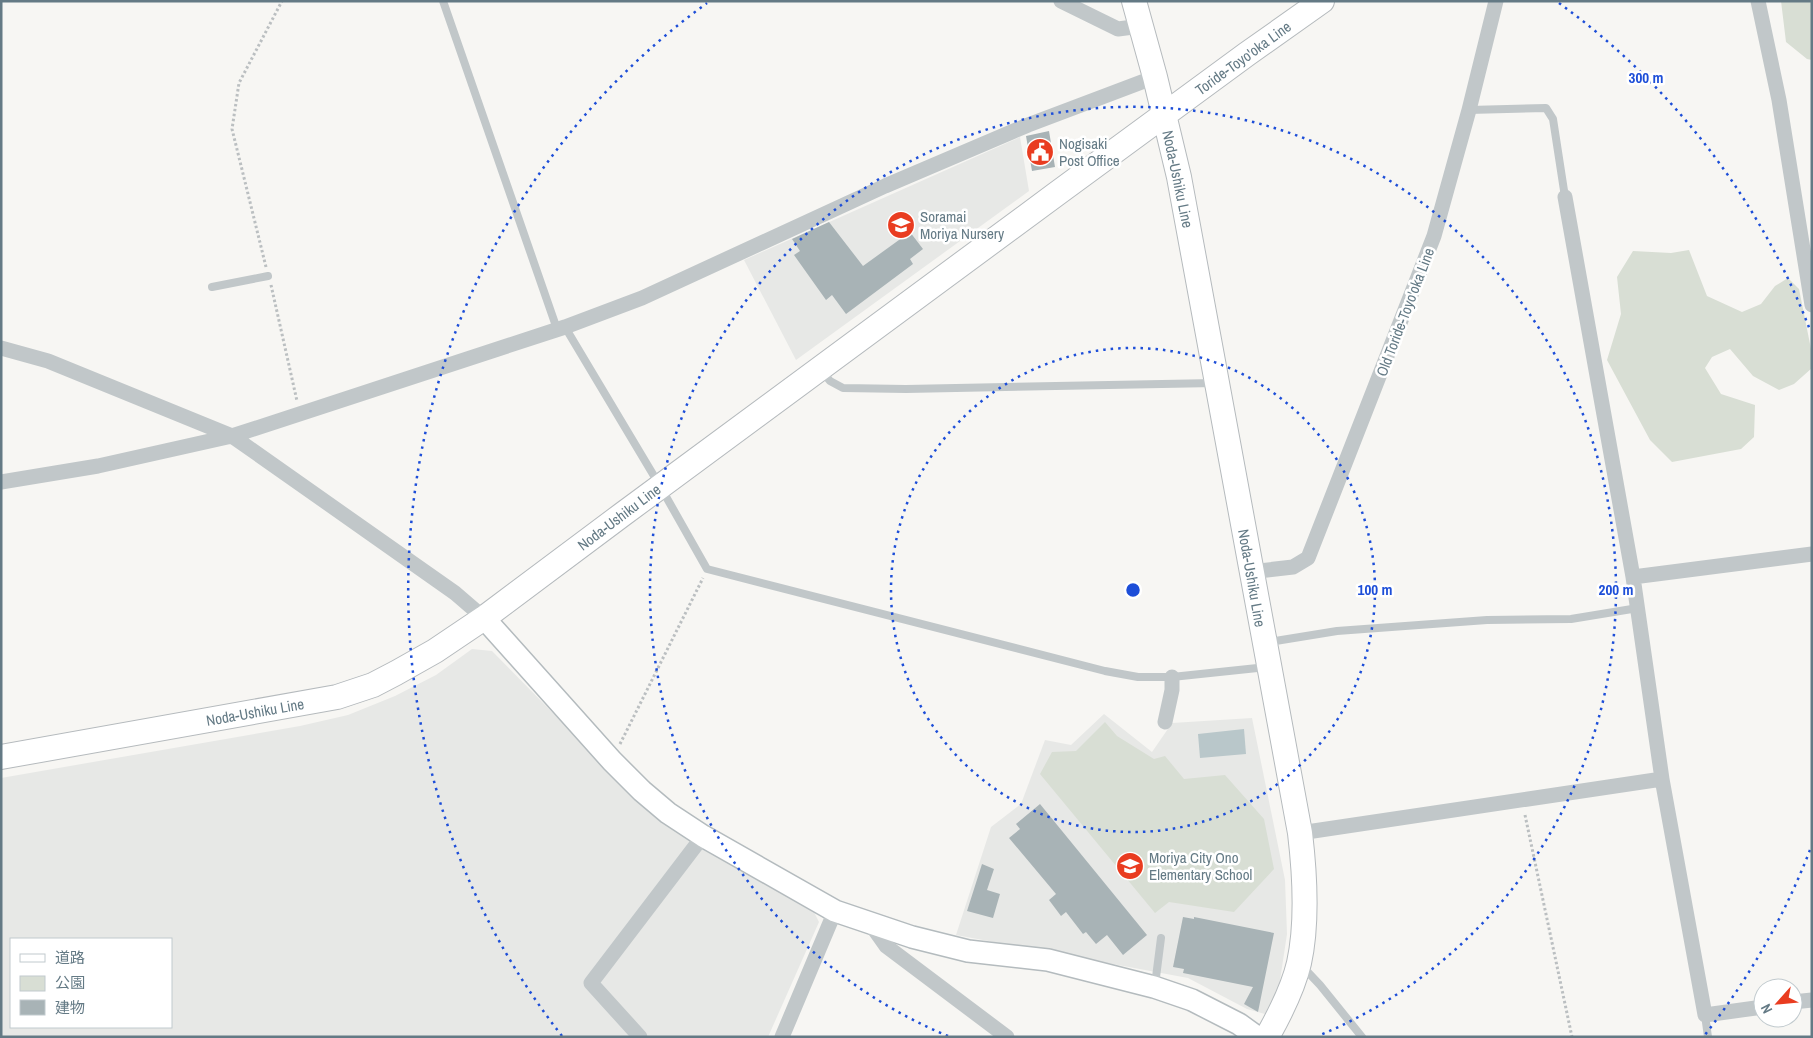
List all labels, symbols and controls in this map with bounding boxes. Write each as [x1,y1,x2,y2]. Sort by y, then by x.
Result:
street label: Toride-Toyo'oka Line [1191,16,1295,100]
text: 300 m [1629,67,1663,88]
street label: Noda-Ushiku Line [1157,128,1199,230]
place label: Nogisaki Post Office [1059,133,1120,171]
public building icon: Nogisaki Post Office [1025,137,1055,167]
place label: Soramai Moriya Nursery [920,206,1005,244]
school or university icon: Soramai Moriya Nursery [886,210,916,240]
street label: Old Toride-Toyo'oka Line [1371,245,1439,379]
street label: Noda-Ushiku Line [573,479,665,555]
street label: Noda-Ushiku Line [1233,527,1271,629]
text: 100 m [1358,579,1392,600]
text: 200 m [1599,579,1633,600]
centre of rings [1124,581,1142,599]
street label: Noda-Ushiku Line [204,693,306,731]
place label: Moriya City Ono Elementary School [1149,847,1252,885]
school or university icon: Moriya City Ono Elementary School [1115,851,1145,881]
legend [10,938,172,1028]
text: 道路 [55,947,85,968]
text: 公園 [55,972,85,993]
north arrow [1753,978,1803,1028]
text: 建物 [55,997,85,1018]
text: N [1757,1001,1776,1017]

